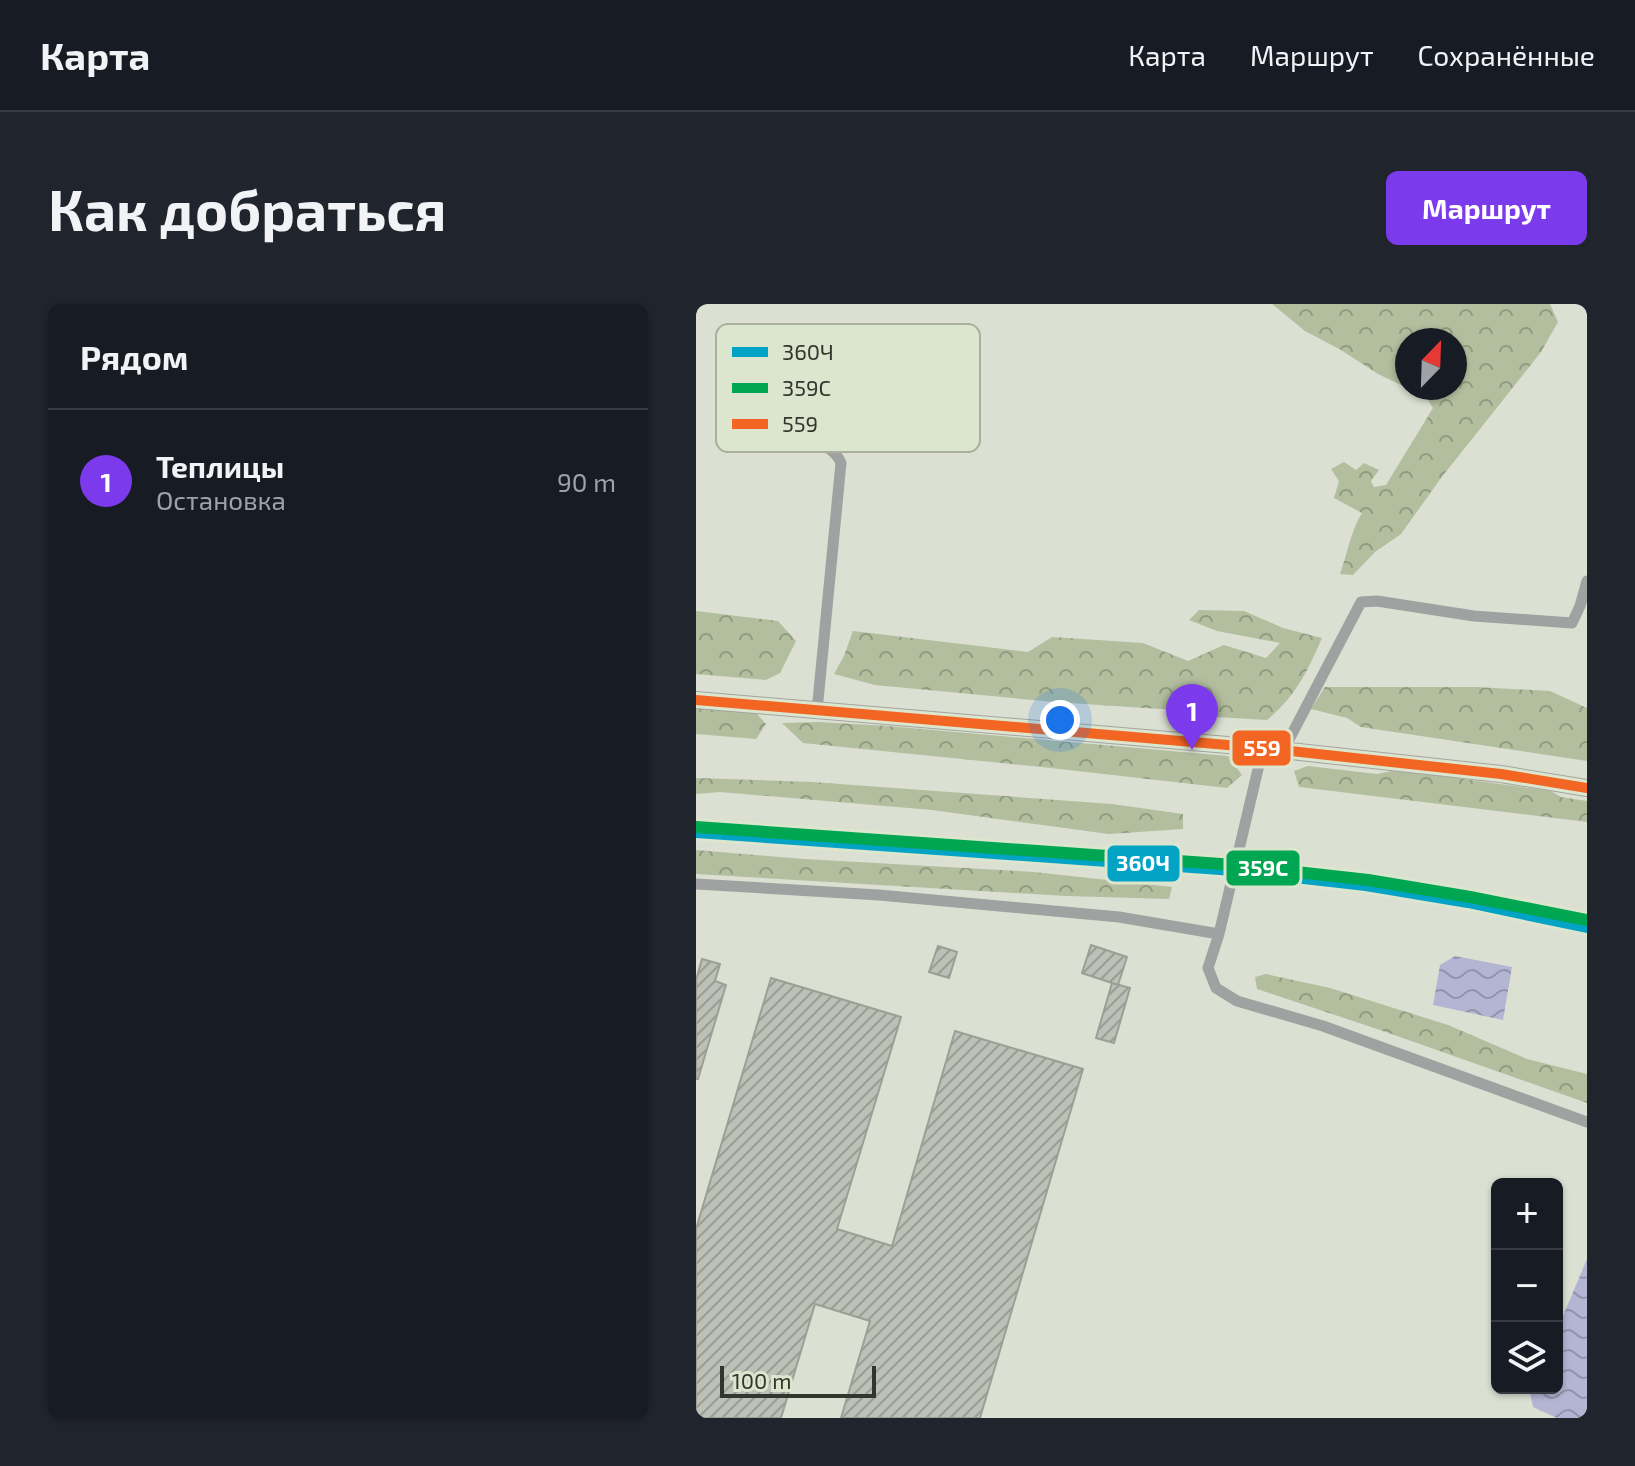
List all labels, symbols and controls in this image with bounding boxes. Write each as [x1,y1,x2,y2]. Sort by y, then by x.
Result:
text: Карта [40,32,150,78]
text: Карта [1128,38,1206,72]
text: Маршрут [1250,38,1374,72]
text: Сохранённые [1418,38,1595,72]
button: Маршрут [1386,171,1587,245]
text: Как добраться [48,175,446,242]
legend [716,324,980,452]
north arrow [1395,328,1467,400]
text: Рядом [80,336,188,377]
text: 360Ч [782,338,834,364]
text: 359С [782,374,831,400]
text: 559 [782,410,818,436]
text: Теплицы [156,448,284,484]
text: 1 [100,466,112,497]
text: 90 m [557,466,616,497]
text: Остановка [156,484,286,515]
pin: 1 [1166,684,1218,750]
your location [1040,700,1080,740]
line badge: 559 [1231,729,1292,767]
text: 559 [1243,734,1281,760]
line badge: 360Ч [1106,844,1181,883]
text: 360Ч [1116,849,1170,875]
line badge: 359С [1225,849,1301,887]
text: 359С [1238,854,1288,880]
map controls [1491,1178,1563,1394]
button: + [1491,1178,1563,1250]
button: − [1491,1250,1563,1322]
button: layers [1491,1322,1563,1394]
scale bar [720,1362,876,1398]
text: 100 m [732,1367,791,1393]

